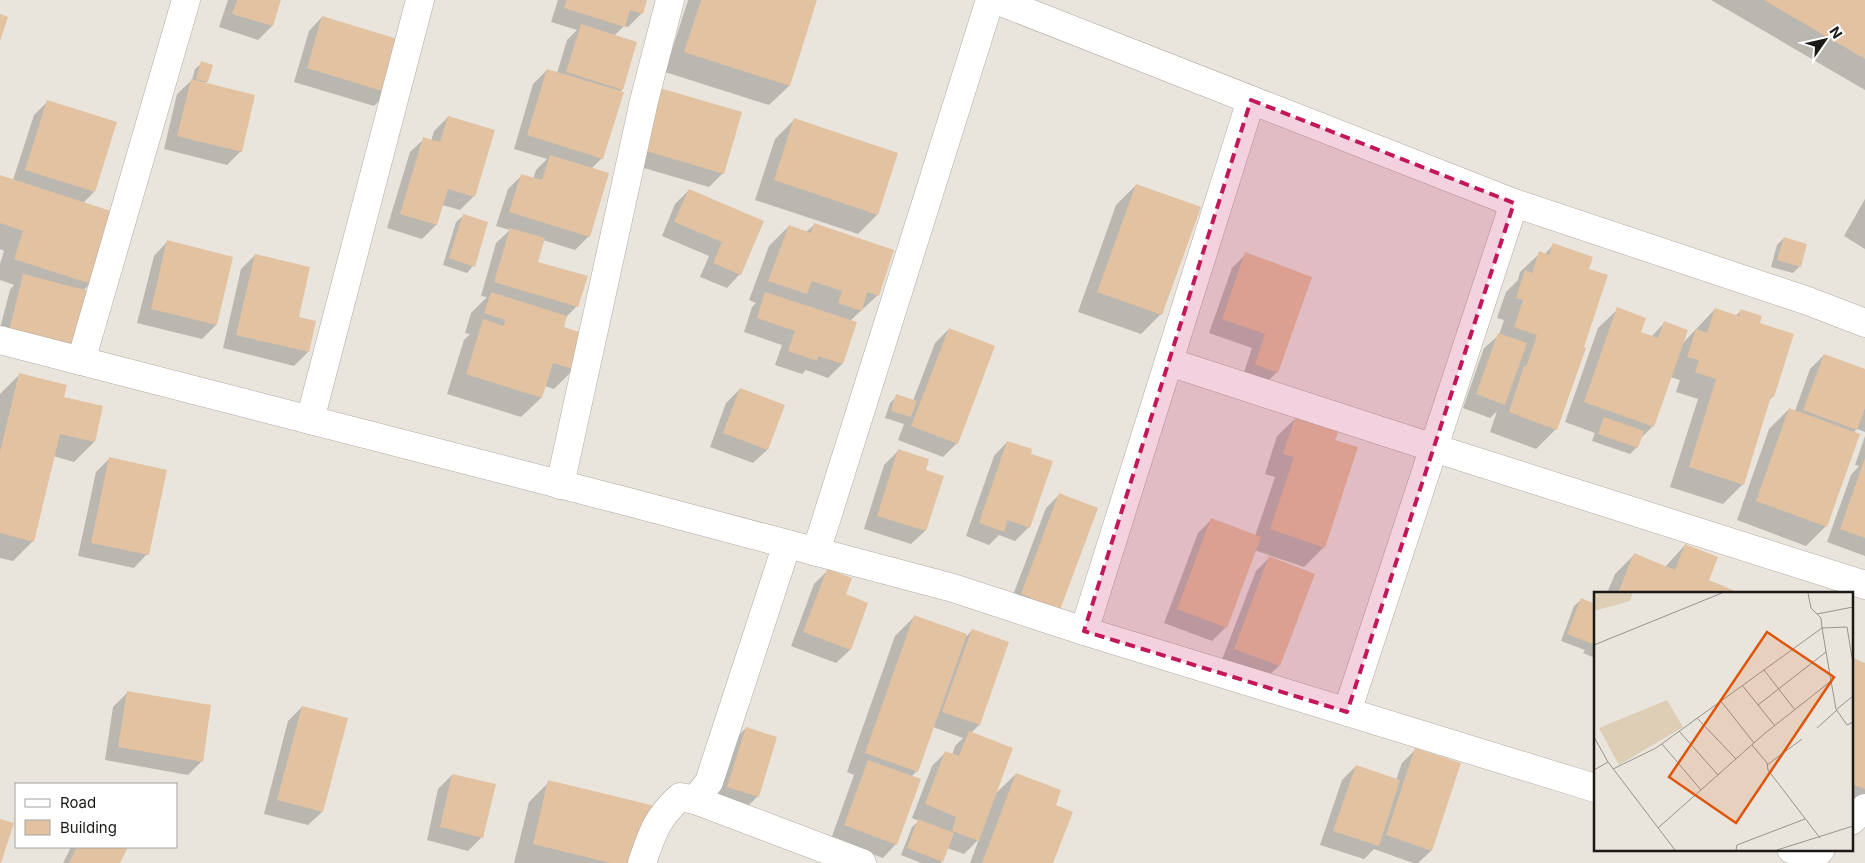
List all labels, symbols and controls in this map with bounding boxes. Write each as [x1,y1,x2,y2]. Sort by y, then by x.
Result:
north arrow [1800,15,1850,65]
text: N [1826,23,1846,42]
inset map [1594,592,1852,850]
legend [15,783,178,848]
text: Road [60,793,96,812]
text: Building [60,818,117,837]

